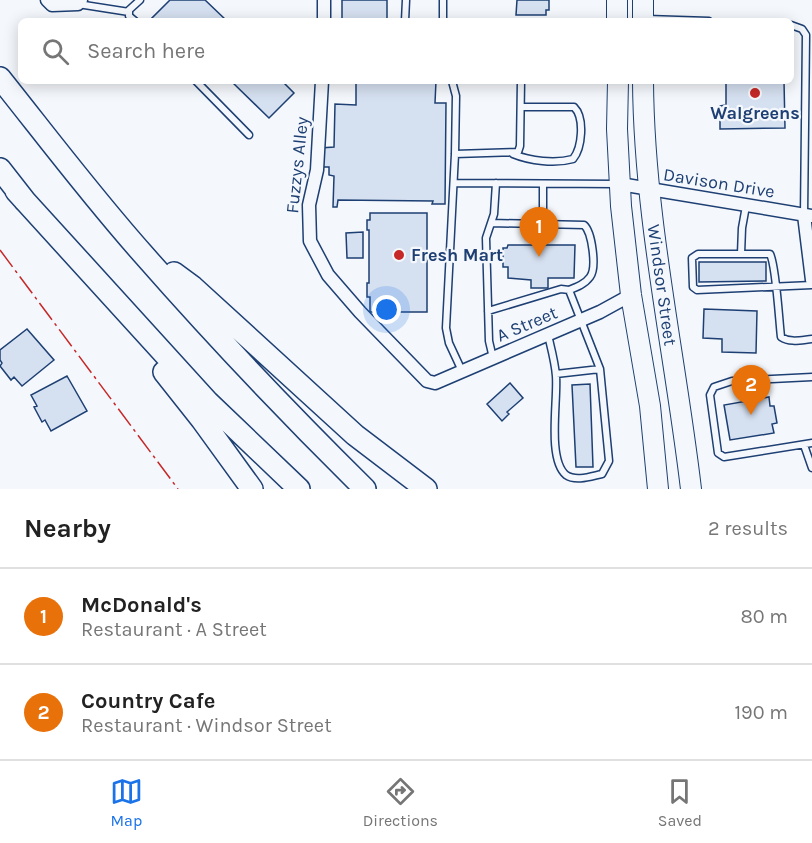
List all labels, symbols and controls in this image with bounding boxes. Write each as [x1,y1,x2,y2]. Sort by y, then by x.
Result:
search box [18,18,794,84]
icon: search [39,35,72,68]
text: Search here [87,38,205,64]
marker: Walgreens [748,86,762,100]
place label: Walgreens [710,102,800,124]
street label: Fuzzys Alley [281,115,313,214]
street label: Davison Drive [662,163,776,203]
pin: 1 [520,208,558,257]
street label: Windsor Street [643,223,681,347]
place label: Fresh Mart [411,244,503,266]
marker: Fresh Mart [392,248,406,262]
your location [372,295,401,324]
street label: A Street [493,301,561,347]
pin: 2 [732,366,771,415]
text: Nearby [24,513,111,544]
text: 2 results [708,517,788,540]
text: McDonald's [81,592,202,618]
text: 1 [40,605,47,628]
text: 80 m [740,605,788,628]
text: Restaurant · A Street [81,618,267,641]
text: Country Cafe [81,688,215,714]
text: 2 [37,701,50,724]
text: 190 m [734,701,788,724]
text: Restaurant · Windsor Street [81,714,332,737]
tab: Map [110,775,143,830]
tab: Directions [363,775,438,830]
tab: Saved [658,775,702,830]

